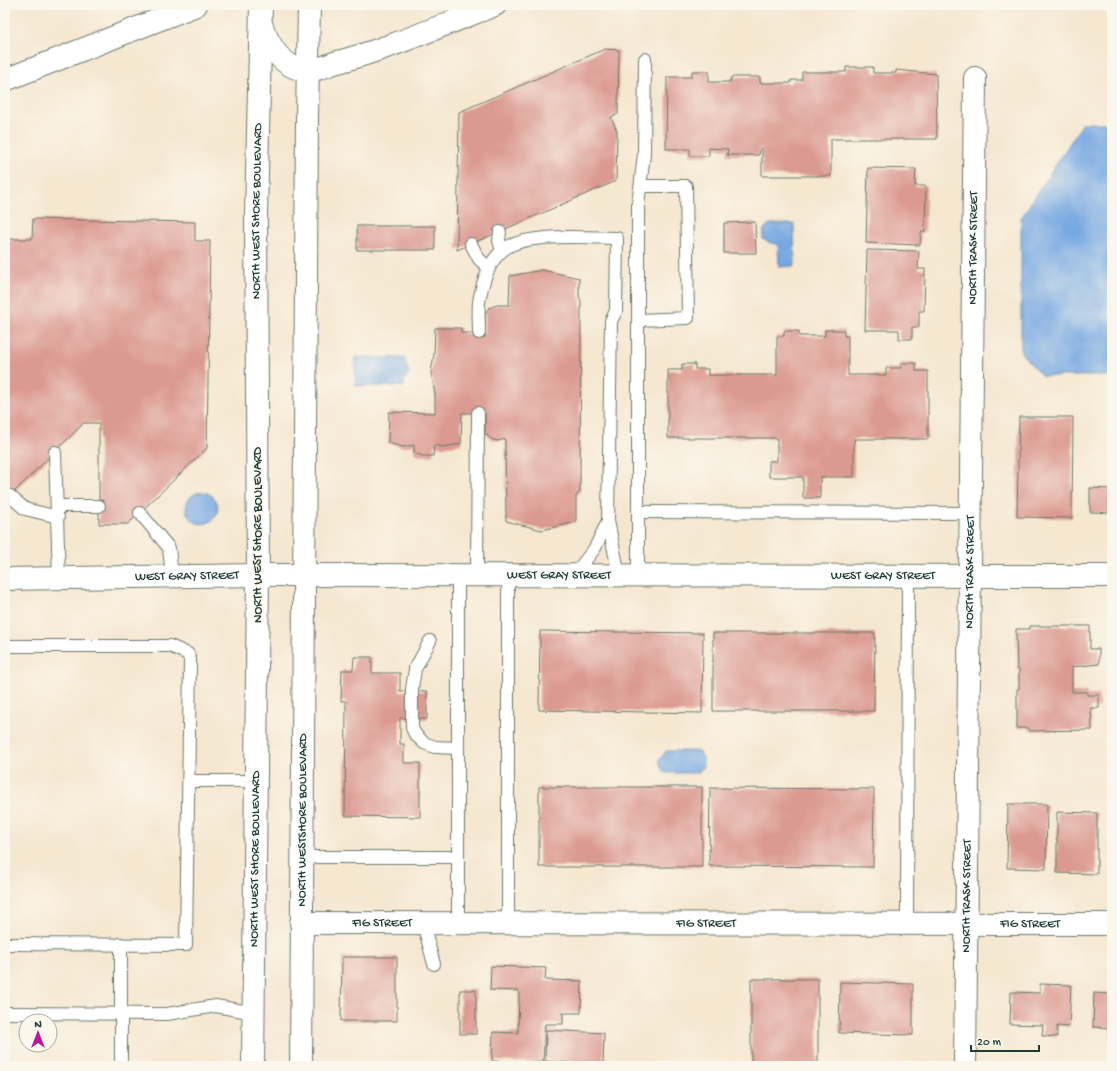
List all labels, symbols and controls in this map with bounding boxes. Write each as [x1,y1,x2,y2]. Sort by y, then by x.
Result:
street label: NORTH WEST SHORE BOULEVARD [248,122,266,299]
street label: NORTH TRASK STREET [965,190,981,305]
street label: NORTH WEST SHORE BOULEVARD [251,446,266,623]
street label: NORTH TRASK STREET [962,514,978,629]
street label: WEST GRAY STREET [135,568,240,584]
street label: WEST GRAY STREET [507,568,612,583]
street label: WEST GRAY STREET [831,568,936,583]
street label: NORTH WESTSHORE BOULEVARD [295,733,311,907]
street label: NORTH WEST SHORE BOULEVARD [247,770,264,947]
street label: NORTH TRASK STREET [959,838,975,953]
street label: FIG STREET [351,916,413,931]
street label: FIG STREET [675,916,737,931]
street label: FIG STREET [999,916,1061,931]
north arrow [18,1013,58,1053]
text: N [34,1019,42,1031]
scale bar [971,1027,1039,1053]
text: 20 m [977,1036,1002,1050]

